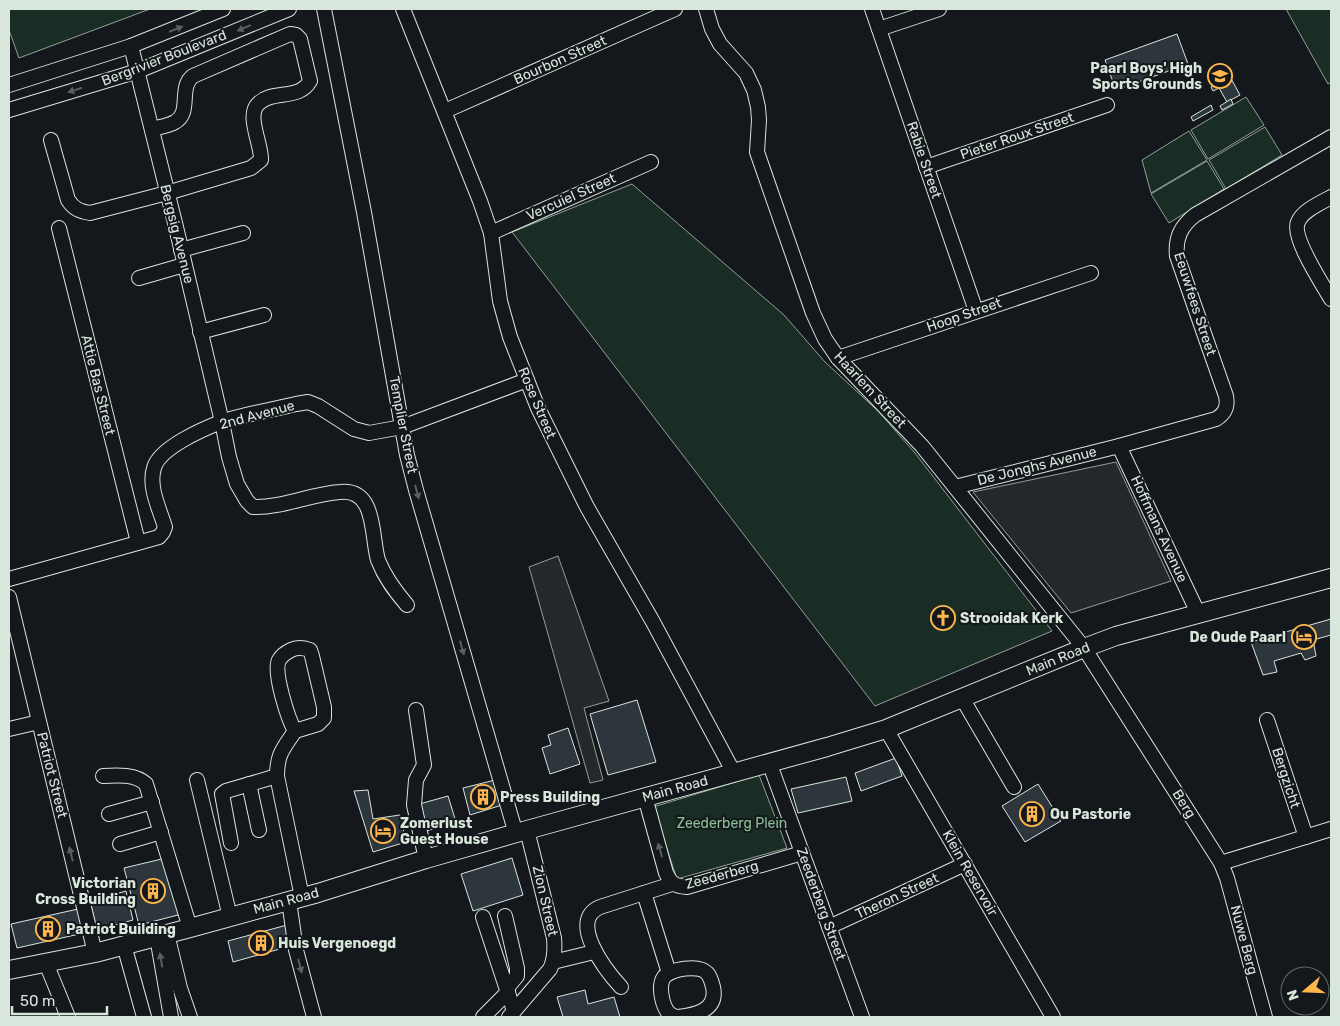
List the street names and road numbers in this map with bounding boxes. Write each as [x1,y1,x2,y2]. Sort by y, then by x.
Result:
street label: Bergrivier Boulevard [99,26,229,90]
street label: Bourbon Street [511,32,610,88]
street label: Pieter Roux Street [958,108,1076,163]
street label: Rabie Street [903,119,945,201]
street label: Vercuiel Street [524,169,619,224]
street label: Bergsig Avenue [156,183,198,286]
street label: Eeuwfees Street [1170,250,1220,358]
street label: Hoop Street [924,294,1004,336]
street label: Attie Bas Street [77,333,119,437]
street label: Haarlem Street [830,348,910,432]
street label: Rose Street [514,365,560,442]
street label: Templier Street [385,375,421,476]
street label: 2nd Avenue [218,397,297,433]
street label: De Jonghs Avenue [976,443,1099,489]
street label: Hoffmans Avenue [1127,473,1191,585]
street label: Main Road [1024,639,1092,679]
street label: Patriot Street [33,730,71,820]
street label: Bergzicht [1268,745,1304,811]
street label: Main Road [640,772,710,806]
street label: Berg [1169,786,1199,822]
street label: Klein Reservoir [939,827,1002,920]
street label: Zeederberg Street [793,845,850,963]
street label: Zeederberg [684,857,760,893]
street label: Zion Street [529,864,562,939]
street label: Theron Street [853,869,942,923]
street label: Main Road [251,884,321,918]
street label: Nuwe Berg [1227,903,1261,977]

